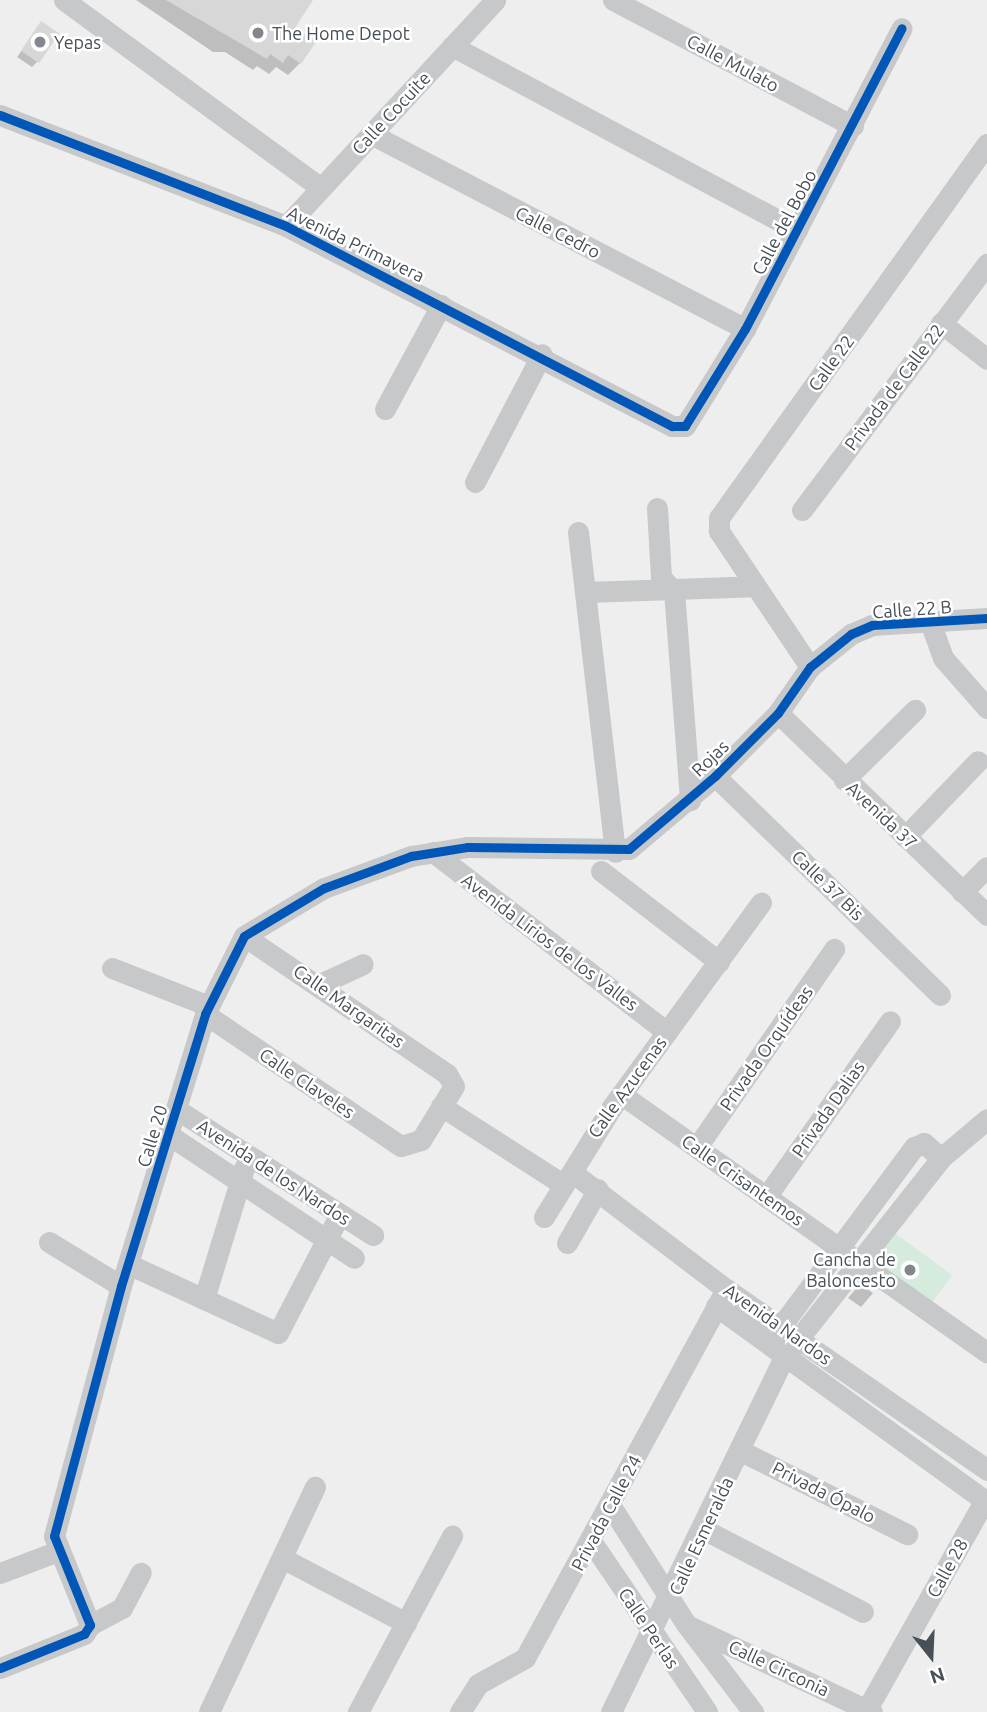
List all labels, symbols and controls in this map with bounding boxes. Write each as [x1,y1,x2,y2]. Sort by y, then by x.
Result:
place label: The Home Depot [272,22,410,44]
marker: The Home Depot [250,25,266,41]
street label: Calle Mulato [683,30,783,96]
place label: Yepas [54,31,101,53]
marker: Yepas [32,34,48,50]
street label: Calle Cocuite [347,67,435,159]
street label: Calle del Bobo [747,166,821,278]
street label: Avenida Primavera [284,201,428,287]
street label: Calle Cedro [512,201,604,263]
street label: Privada de Calle 22 [839,320,949,454]
street label: Calle 22 [803,331,859,395]
street label: Calle 22 B [872,595,952,623]
street label: Rojas [687,735,733,781]
street label: Avenida 37 [842,777,922,853]
street label: Calle 37 Bis [787,845,869,925]
street label: Avenida Lirios de los Valles [458,869,642,1015]
street label: Calle Margaritas [289,960,409,1052]
street label: Privada Orquídeas [715,981,817,1115]
street label: Calle Azucenas [583,1032,671,1142]
street label: Calle Claveles [255,1043,359,1123]
street label: Privada Dalias [787,1057,869,1161]
street label: Calle 20 [132,1102,172,1170]
street label: Avenida de los Nardos [193,1114,355,1230]
street label: Calle Crisantemos [678,1130,808,1230]
place label: Cancha de Baloncesto [806,1249,896,1292]
marker: Cancha de Baloncesto [902,1262,918,1278]
street label: Avenida Nardos [720,1279,836,1369]
street label: Privada Calle 24 [566,1451,646,1575]
street label: Privada Ópalo [769,1457,879,1527]
street label: Calle Esmeralda [664,1474,738,1598]
street label: Calle 28 [922,1535,972,1601]
street label: Calle Perlas [614,1584,684,1672]
north arrow [896,1621,966,1691]
street label: Calle Circonia [725,1635,833,1701]
text: N [927,1663,948,1689]

